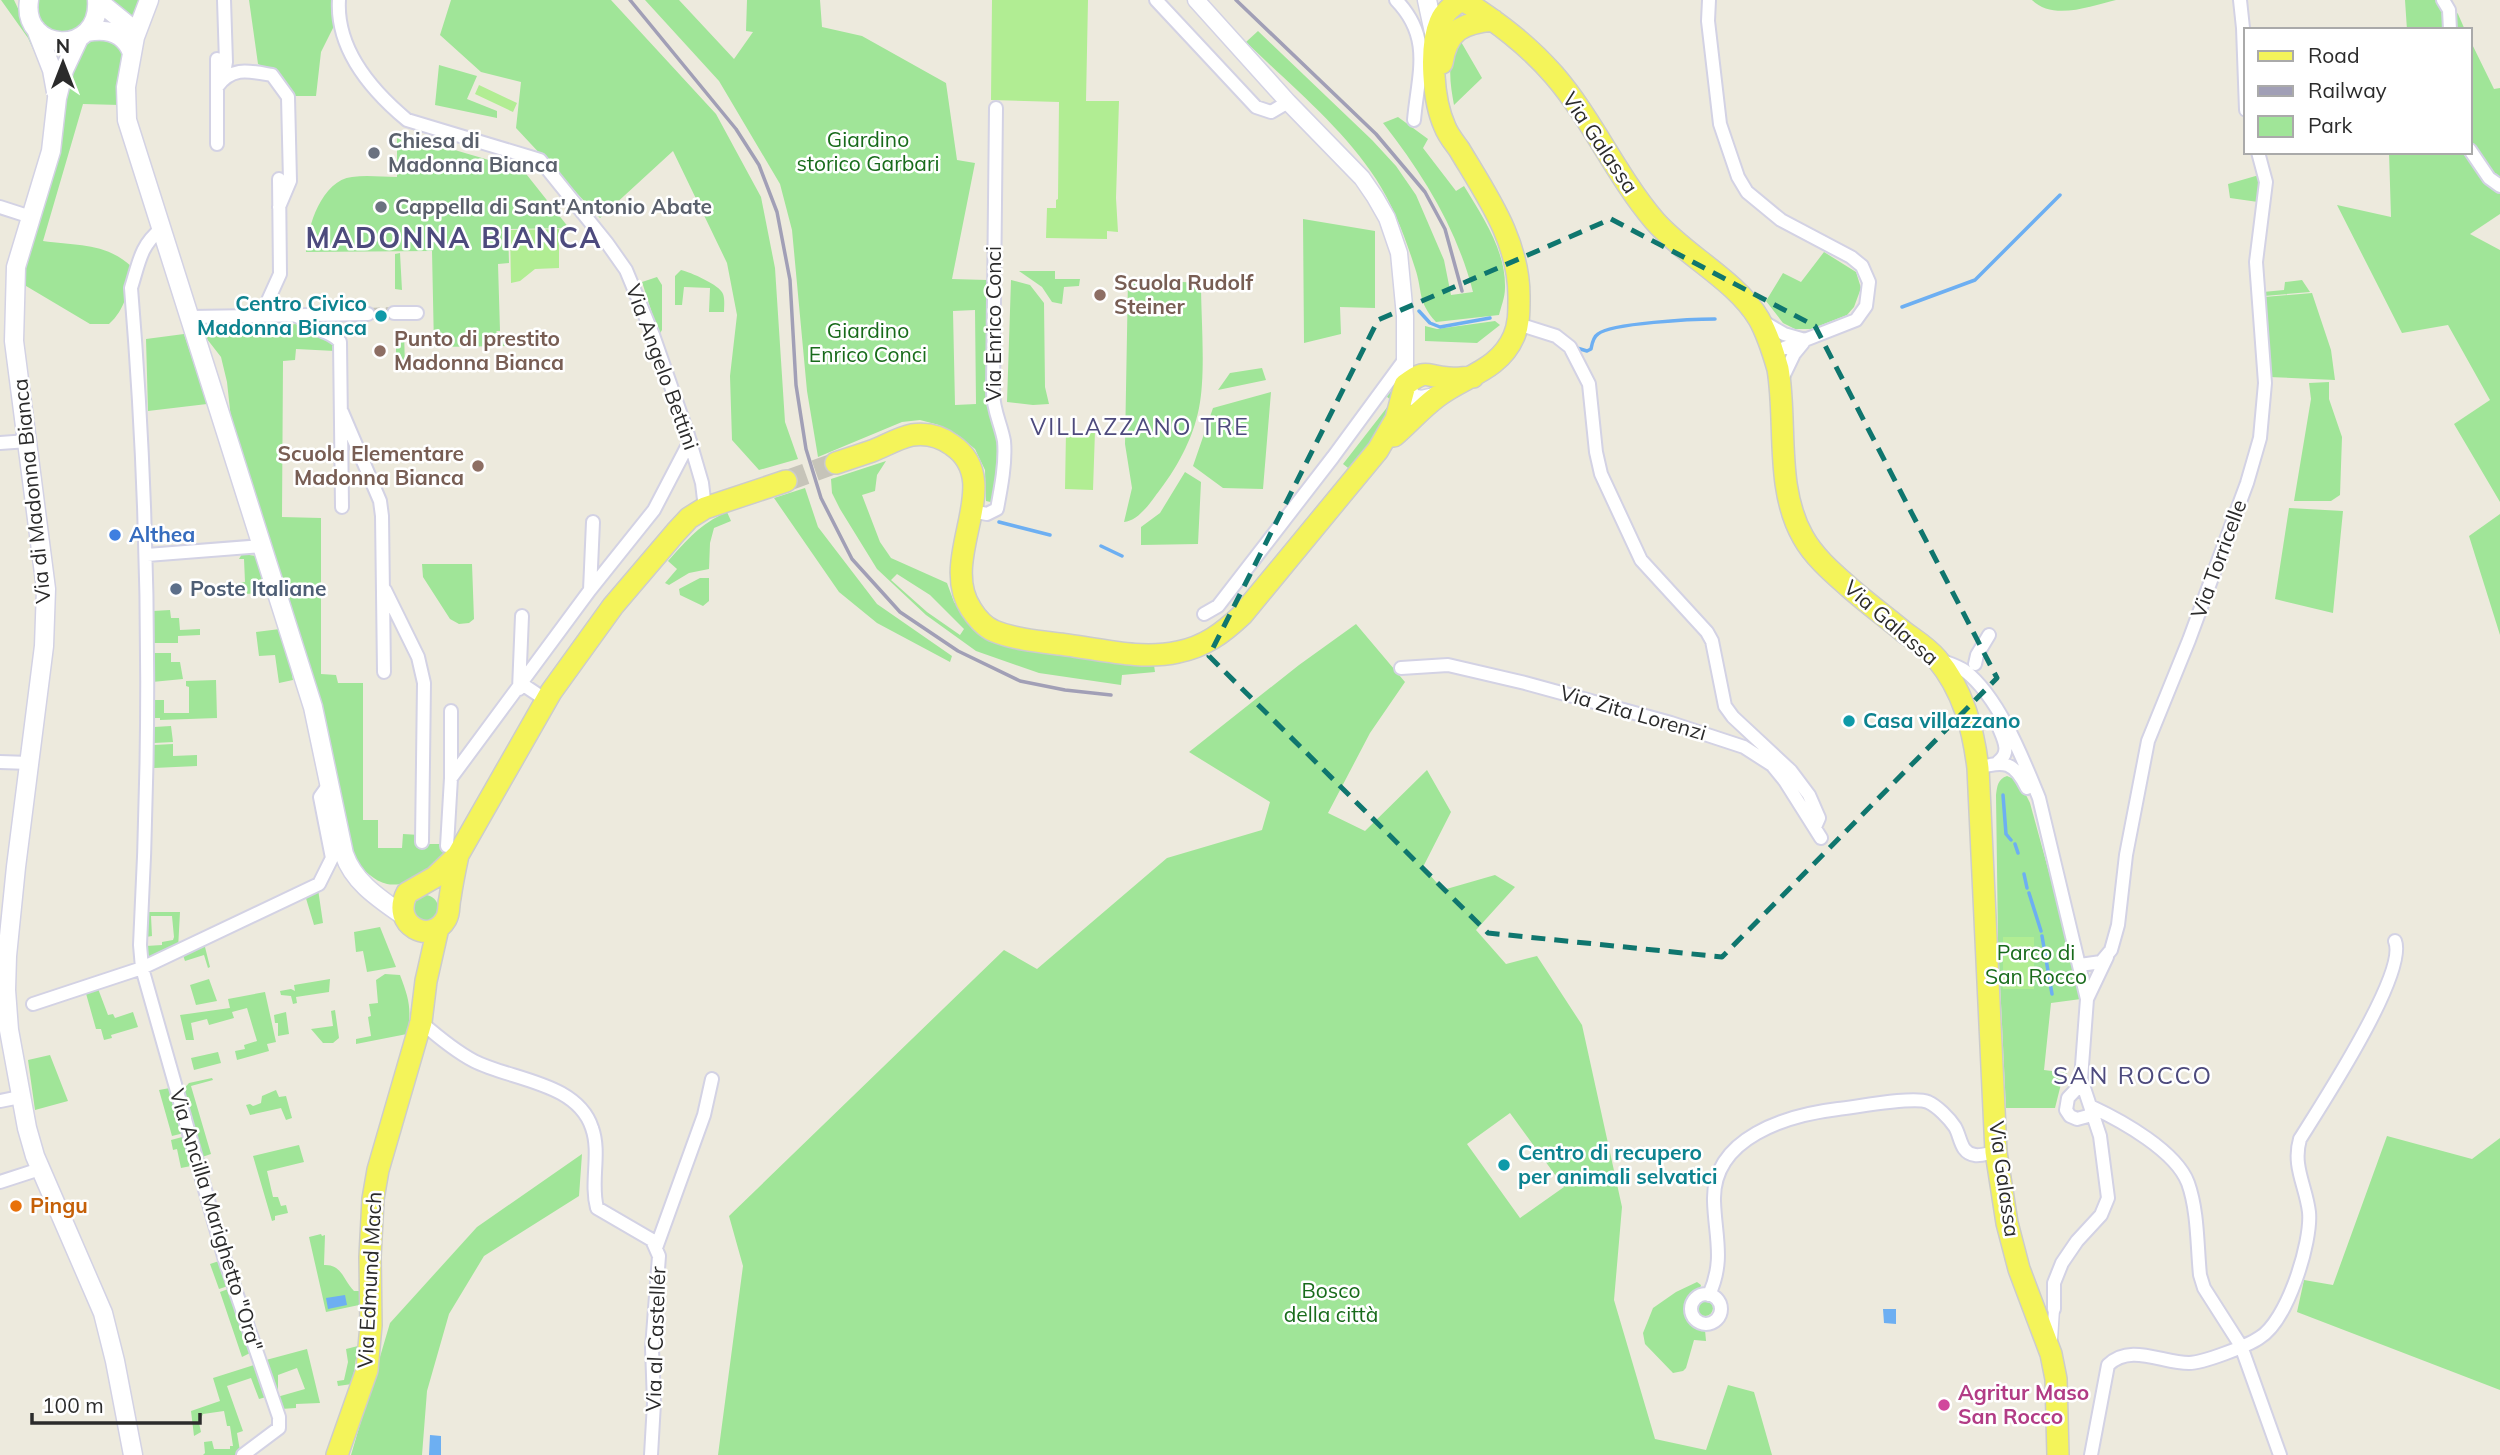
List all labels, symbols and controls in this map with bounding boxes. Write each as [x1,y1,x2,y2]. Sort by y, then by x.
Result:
north arrow [28,28,98,98]
legend [2244,28,2472,154]
text: N [56,34,70,58]
text: Road [2308,42,2359,68]
text: Railway [2308,77,2387,103]
street label: Via Galassa [1557,87,1644,198]
text: Park [2308,112,2352,138]
park label: Giardino storico Garbari [796,126,940,176]
place label: Chiesa di Madonna Bianca [388,127,558,177]
marker: Chiesa di Madonna Bianca [366,145,382,161]
place label: Cappella di Sant'Antonio Abate [395,193,712,219]
marker: Cappella di Sant'Antonio Abate [373,199,389,215]
district label: MADONNA BIANCA [306,220,602,255]
street label: Via Enrico Conci [980,246,1006,402]
place label: Scuola Rudolf Steiner [1114,269,1255,319]
street label: Via Angelo Bettini [621,280,705,453]
marker: Scuola Rudolf Steiner [1092,287,1108,303]
place label: Centro Civico Madonna Bianca [197,290,367,340]
marker: Centro Civico Madonna Bianca [373,308,389,324]
park label: Giardino Enrico Conci [809,317,927,367]
place label: Punto di prestito Madonna Bianca [394,325,564,375]
marker: Punto di prestito Madonna Bianca [372,343,388,359]
street label: Via di Madonna Bianca [6,377,56,605]
district label: VILLAZZANO TRE [1030,412,1250,441]
place label: Scuola Elementare Madonna Bianca [278,440,464,490]
marker: Scuola Elementare Madonna Bianca [470,458,486,474]
street label: Via Torricelle [2185,496,2251,621]
place label: Althea [129,521,195,547]
marker: Althea [107,527,123,543]
street label: Via Galassa [1839,574,1944,670]
place label: Poste Italiane [190,575,327,601]
marker: Poste Italiane [168,581,184,597]
street label: Via Zita Lorenzi [1557,679,1710,745]
place label: Casa villazzano [1863,707,2020,733]
marker: Casa villazzano [1841,713,1857,729]
park label: Parco di San Rocco [1985,939,2087,989]
district label: SAN ROCCO [2053,1060,2213,1090]
street label: Via Ancilla Marighetto "Ora" [165,1085,269,1354]
street label: Via Galassa [1984,1119,2026,1238]
place label: Centro di recupero per animali selvatici [1518,1139,1718,1189]
marker: Centro di recupero per animali selvatici [1496,1157,1512,1173]
street label: Via Edmund Mach [351,1191,387,1369]
place label: Pingu [30,1192,88,1218]
marker: Pingu [8,1198,24,1214]
street label: Via al Castellér [639,1265,671,1412]
park label: Bosco della città [1284,1277,1378,1327]
place label: Agritur Maso San Rocco [1958,1379,2089,1429]
scale bar [32,1382,200,1426]
text: 100 m [42,1392,104,1418]
marker: Agritur Maso San Rocco [1936,1397,1952,1413]

